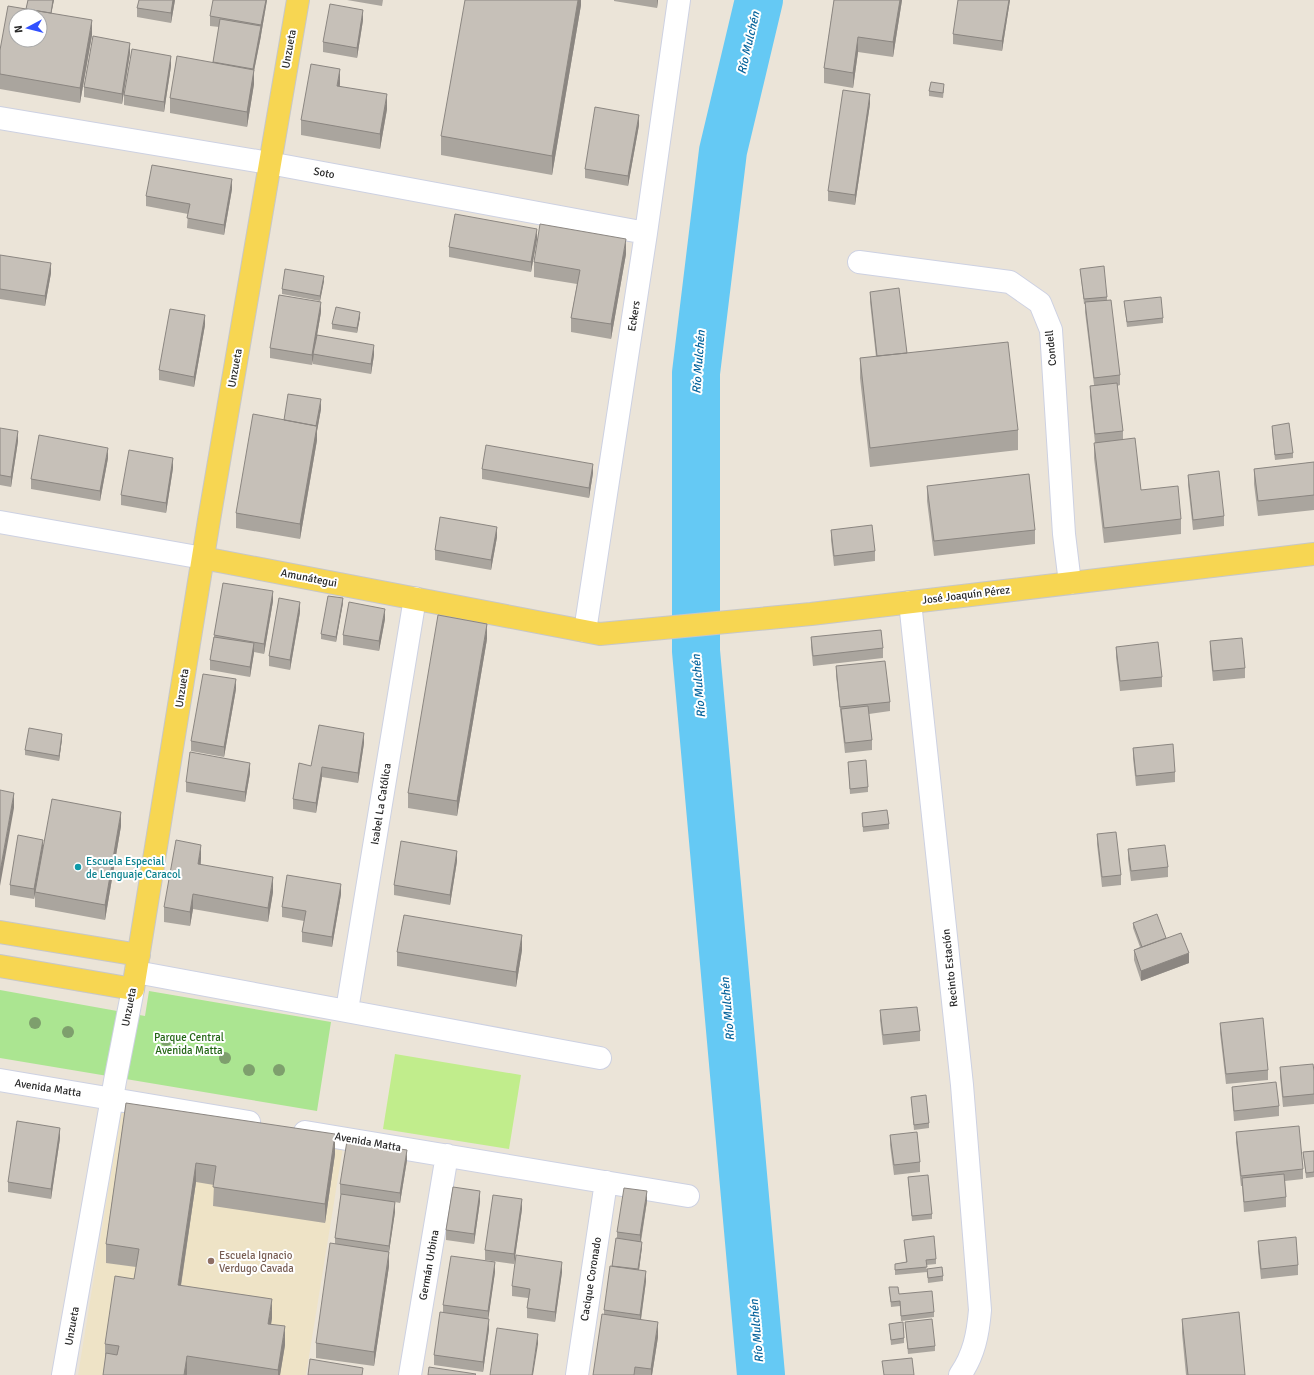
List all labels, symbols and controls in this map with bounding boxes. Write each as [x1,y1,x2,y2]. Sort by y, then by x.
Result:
north arrow [8,8,48,48]
water label: Río Mulchén [735,10,764,76]
text: N [12,25,25,34]
street label: Unzueta [279,28,299,69]
street label: Soto [312,165,336,181]
street label: Eckers [625,300,643,332]
water label: Río Mulchén [689,329,709,394]
street label: Condell [1043,329,1059,367]
street label: Unzueta [225,347,245,388]
street label: Amunátegui [280,566,338,590]
street label: José Joaquín Pérez [921,583,1011,607]
water label: Río Mulchén [689,653,709,718]
street label: Unzueta [173,667,192,708]
street label: Isabel La Católica [368,762,394,846]
place label: Escuela Especial de Lenguaje Caracol [86,855,181,881]
marker: Escuela Especial de Lenguaje Caracol [73,862,83,872]
street label: Recinto Estación [939,928,961,1008]
water label: Río Mulchén [718,976,738,1041]
street label: Unzueta [119,986,139,1027]
park label: Parque Central Avenida Matta [154,1031,224,1057]
street label: Avenida Matta [14,1076,83,1100]
street label: Avenida Matta [334,1130,403,1154]
street label: Germán Urbina [416,1228,442,1301]
street label: Cacique Coronado [578,1236,604,1322]
place label: Escuela Ignacio Verdugo Cavada [219,1249,294,1275]
marker: Escuela Ignacio Verdugo Cavada [206,1256,216,1266]
water label: Río Mulchén [747,1298,767,1363]
street label: Unzueta [62,1305,82,1346]

